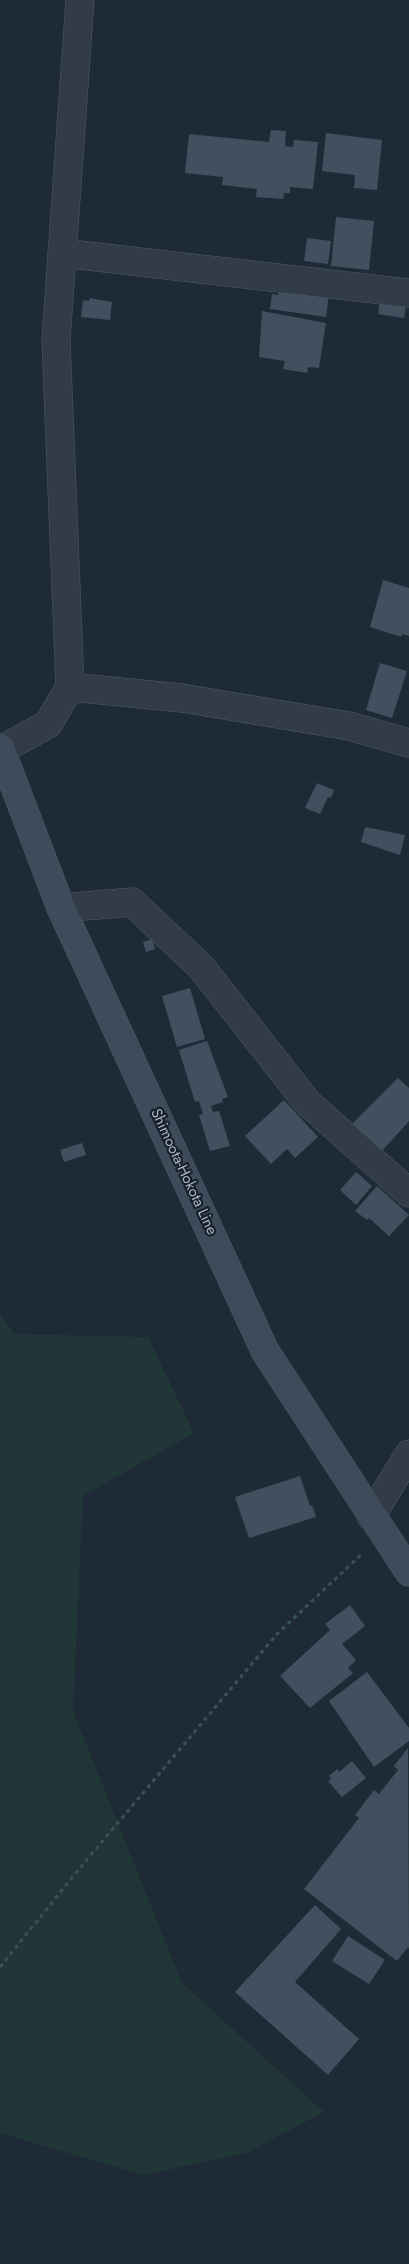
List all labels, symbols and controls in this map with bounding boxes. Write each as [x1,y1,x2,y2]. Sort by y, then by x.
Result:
street label: Shimoota-Hokota Line [146,1106,220,1238]

